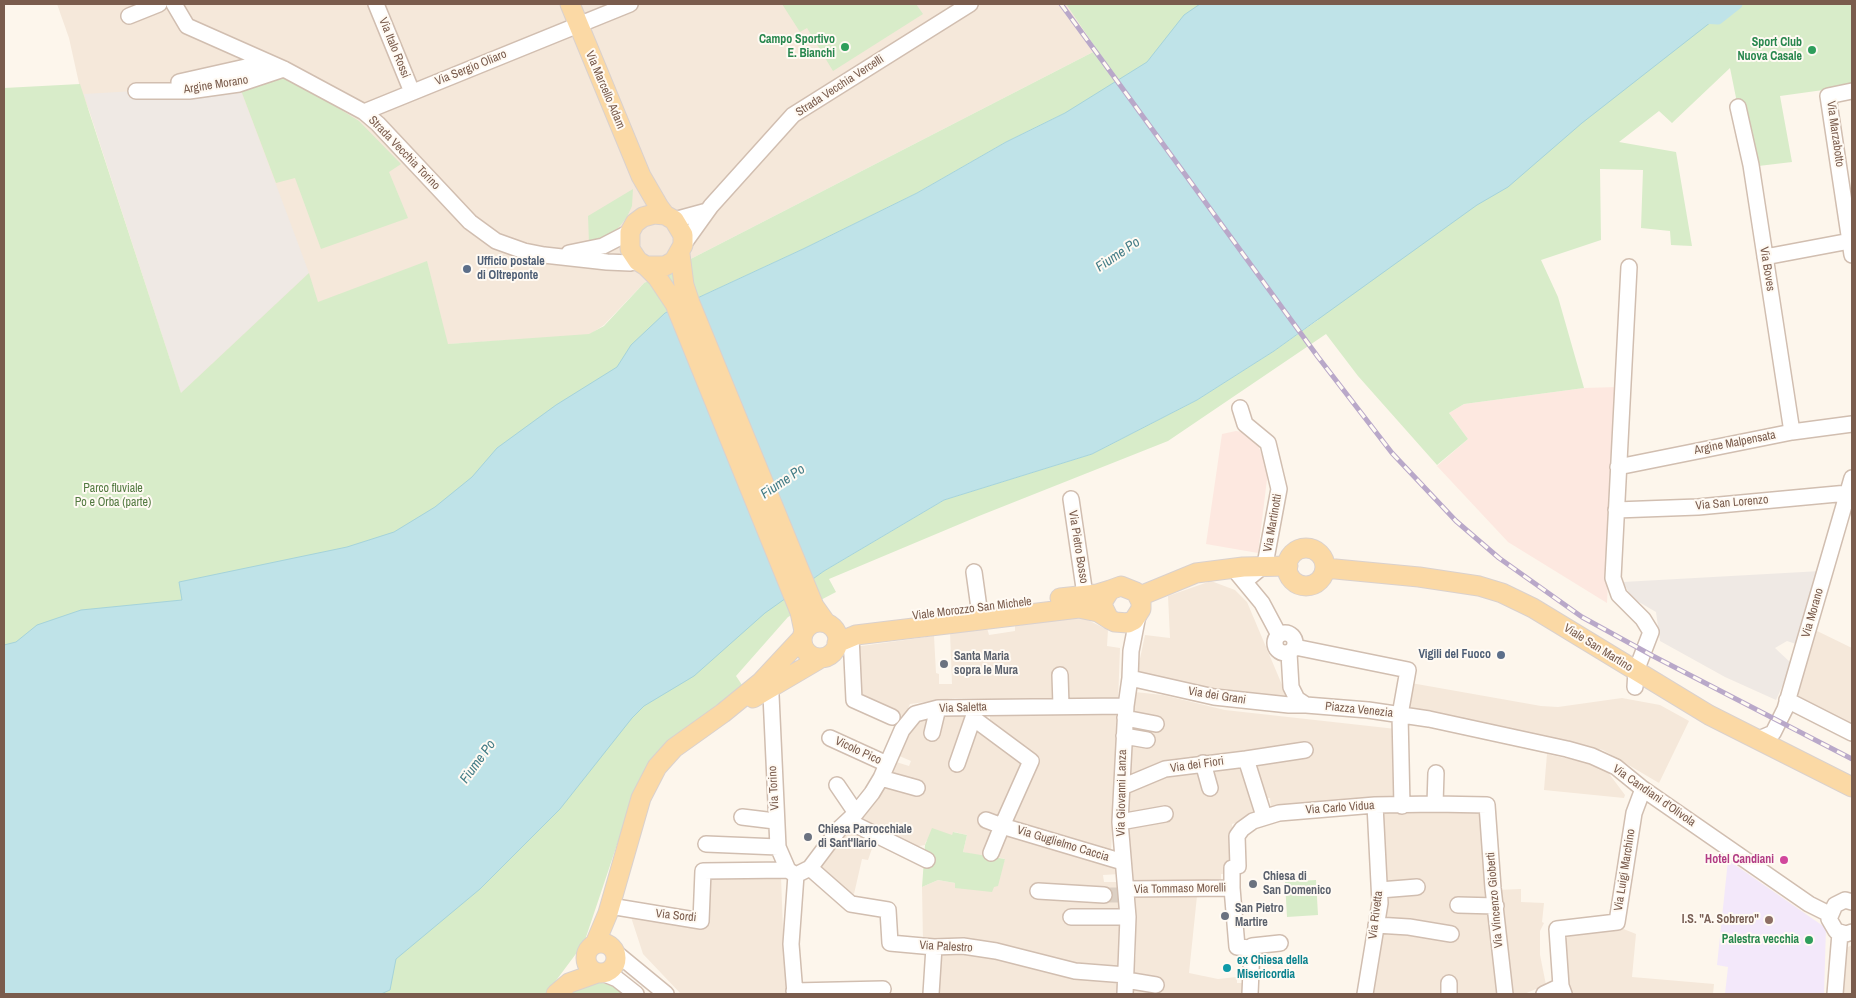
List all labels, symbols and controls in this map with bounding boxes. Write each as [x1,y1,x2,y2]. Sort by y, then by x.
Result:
street label: Via Italo Rossi [375,16,413,80]
place label: Campo Sportivo E. Bianchi [759,33,835,61]
place label: Sport Club Nuova Casale [1737,36,1802,64]
marker: Campo Sportivo E. Bianchi [839,41,851,53]
marker: Sport Club Nuova Casale [1806,44,1818,56]
street label: Via Sergio Oliaro [433,47,509,89]
street label: Via Marcello Adam [582,49,628,131]
street label: Strada Vecchia Vercelli [793,52,887,120]
street label: Argine Morano [183,73,249,97]
street label: Via Marzabotto [1823,100,1847,168]
street label: Strada Vecchia Torino [365,113,443,193]
water label: Fiume Po [1093,234,1143,276]
street label: Via Boves [1756,246,1778,292]
place label: Ufficio postale di Oltreponte [477,255,545,283]
marker: Ufficio postale di Oltreponte [461,263,473,275]
street label: Argine Malpensata [1693,428,1777,458]
water label: Fiume Po [758,461,808,503]
park label: Parco fluviale Po e Orba (parte) [75,482,151,510]
street label: Via Martinotti [1261,493,1285,553]
street label: Via San Lorenzo [1695,493,1769,513]
street label: Via Pietro Bosso [1065,509,1091,585]
street label: Via Morano [1799,587,1827,639]
street label: Viale Morozzo San Michele [911,595,1033,623]
street label: Viale San Martino [1561,621,1635,675]
place label: Vigili del Fuoco [1418,648,1491,662]
marker: Vigili del Fuoco [1495,649,1507,661]
place label: Santa Maria sopra le Mura [954,650,1018,678]
marker: Santa Maria sopra le Mura [938,658,950,670]
street label: Via dei Grani [1187,684,1247,708]
street label: Piazza Venezia [1324,699,1394,721]
street label: Via Saletta [939,700,987,716]
street label: Vicolo Pico [832,734,884,768]
water label: Fiume Po [457,737,499,787]
street label: Via Giovanni Lanza [1114,749,1130,837]
street label: Via dei Fiori [1169,754,1225,776]
street label: Via Candiani d'Olivola [1610,762,1698,830]
street label: Via Torino [766,765,782,811]
street label: Via Carlo Vidua [1305,798,1375,818]
place label: Chiesa Parrocchiale di Sant'Ilario [818,823,912,851]
street label: Via Guglielmo Caccia [1015,823,1111,865]
street label: Via Luigi Marchino [1611,828,1639,912]
marker: Chiesa Parrocchiale di Sant'Ilario [802,831,814,843]
street label: Via Vincenzo Gioberti [1484,851,1506,949]
place label: Hotel Candiani [1705,853,1774,867]
marker: Hotel Candiani [1778,854,1790,866]
place label: Chiesa di San Domenico [1263,870,1331,898]
marker: Chiesa di San Domenico [1247,878,1259,890]
street label: Via Tommaso Morelli [1134,881,1226,897]
street label: Via Rivetta [1366,890,1386,940]
place label: San Pietro Martire [1235,902,1284,930]
street label: Via Sordi [655,907,697,925]
marker: San Pietro Martire [1219,910,1231,922]
place label: I.S. "A. Sobrero" [1682,913,1759,927]
marker: I.S. "A. Sobrero" [1763,914,1775,926]
place label: Palestra vecchia [1722,933,1799,947]
marker: Palestra vecchia [1803,934,1815,946]
street label: Via Palestro [919,938,973,956]
place label: ex Chiesa della Misericordia [1237,954,1308,982]
marker: ex Chiesa della Misericordia [1221,962,1233,974]

